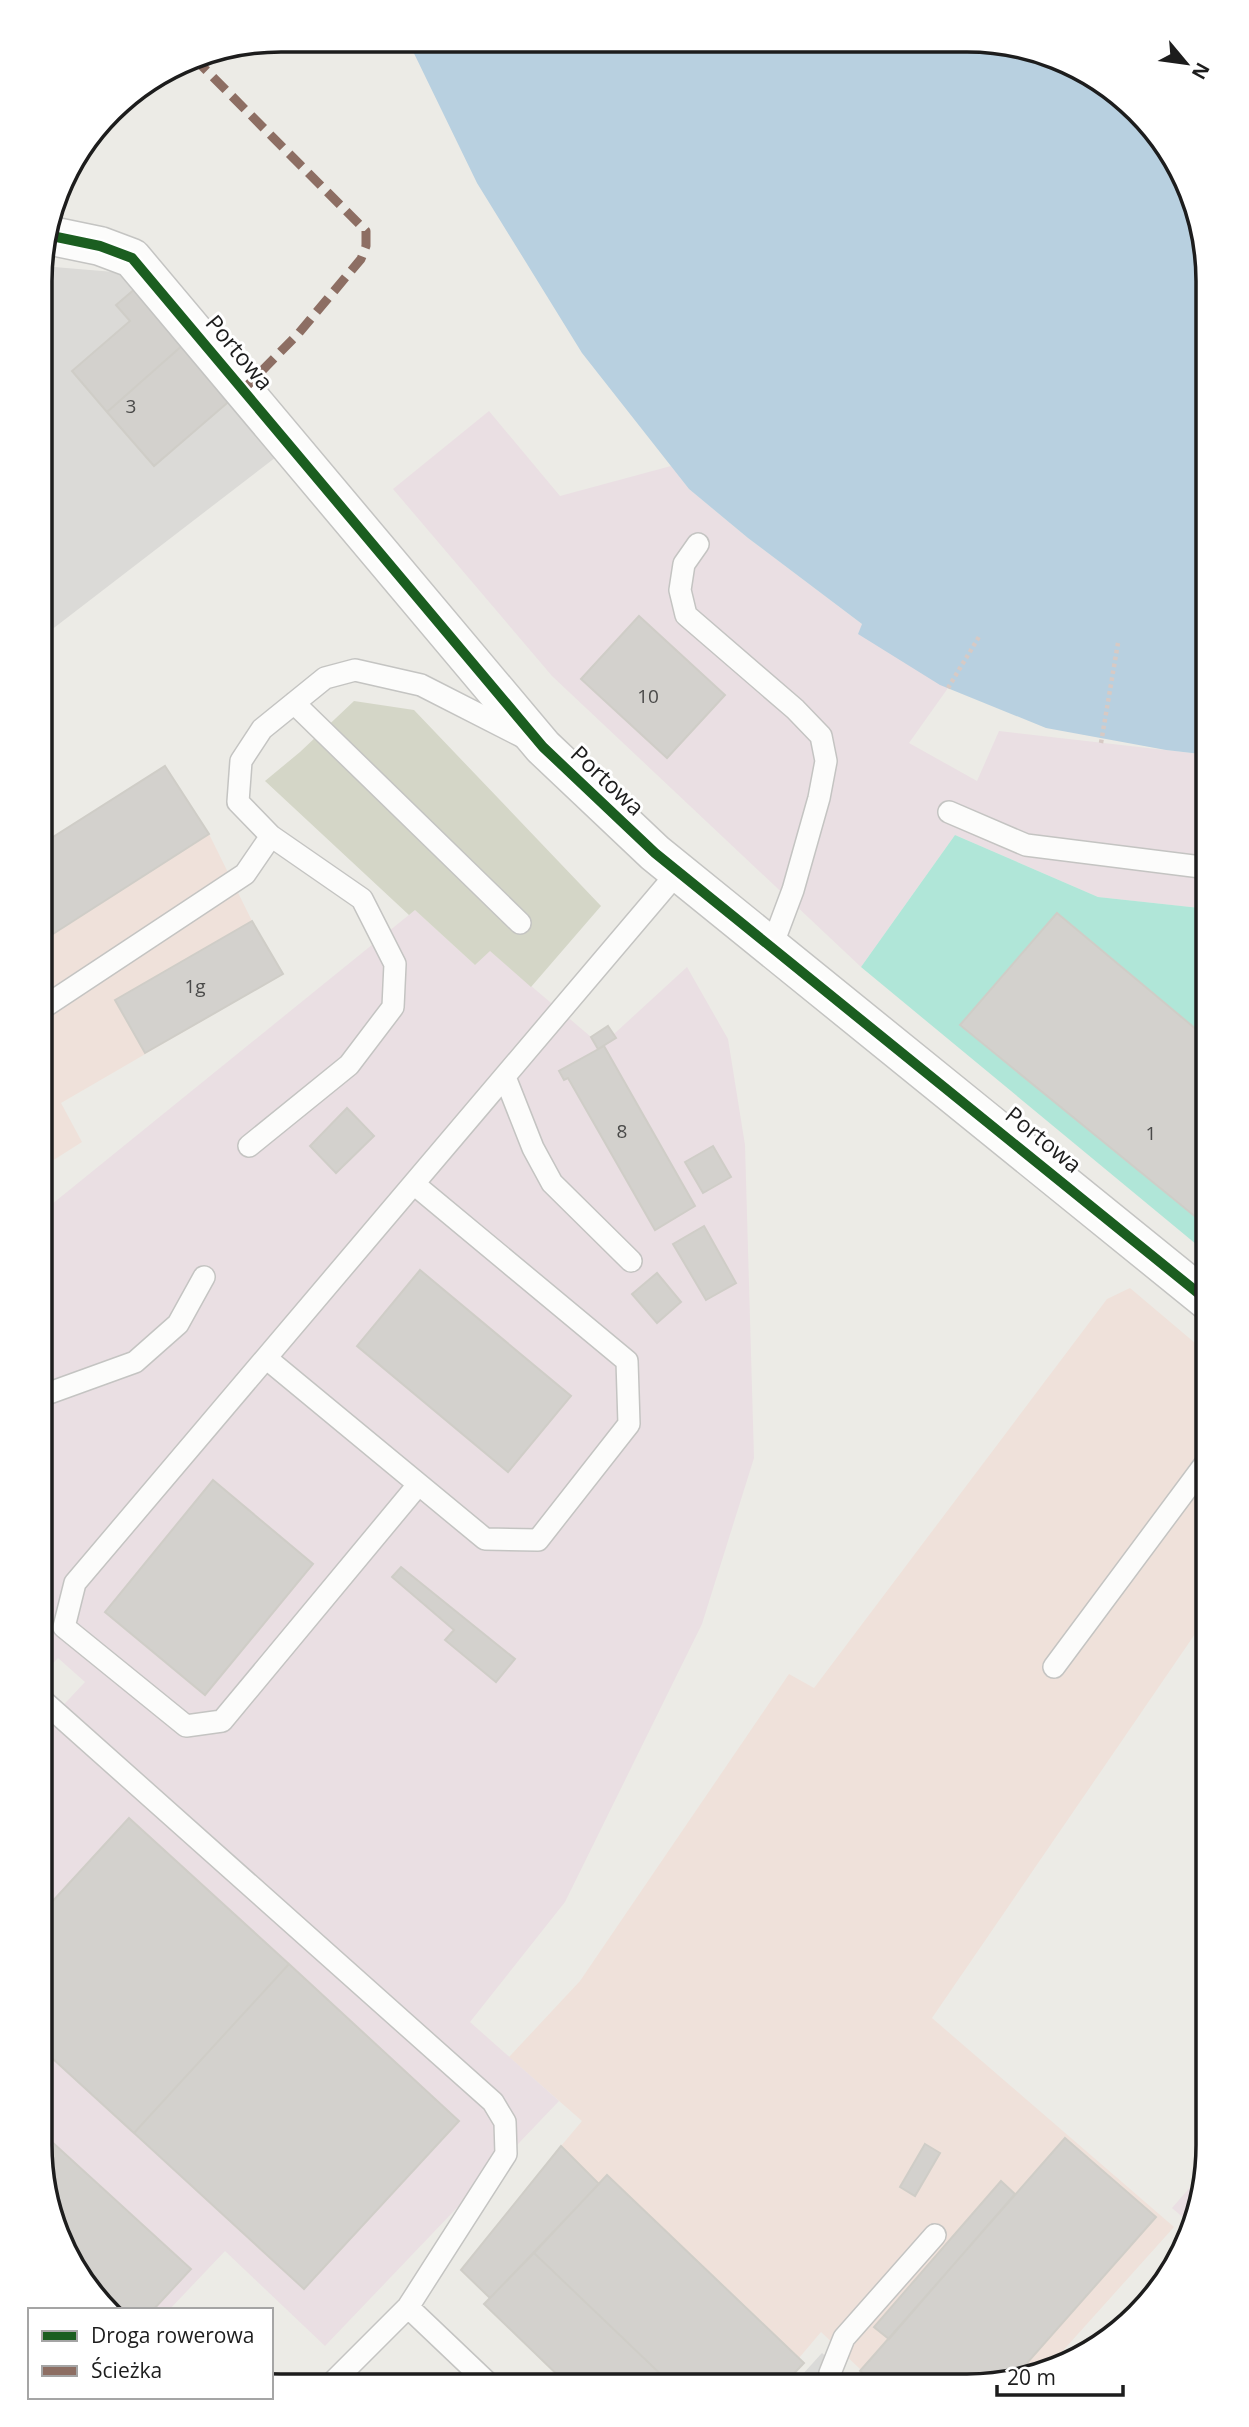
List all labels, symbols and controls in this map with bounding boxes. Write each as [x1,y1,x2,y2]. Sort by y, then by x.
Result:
north arrow [1151,28,1221,98]
text: N [1186,58,1216,84]
street label: Portowa [199,307,281,397]
house number: 3 [126,393,136,419]
house number: 10 [637,683,659,709]
street label: Portowa [564,738,652,822]
house number: 1g [184,973,206,999]
street label: Portowa [999,1098,1089,1180]
house number: 8 [617,1118,627,1144]
house number: 1 [1146,1120,1156,1146]
legend [28,2308,273,2399]
text: Droga rowerowa [91,2321,254,2349]
scale bar [997,2354,1123,2398]
text: Ścieżka [91,2356,162,2384]
text: 20 m [1007,2363,1056,2391]

